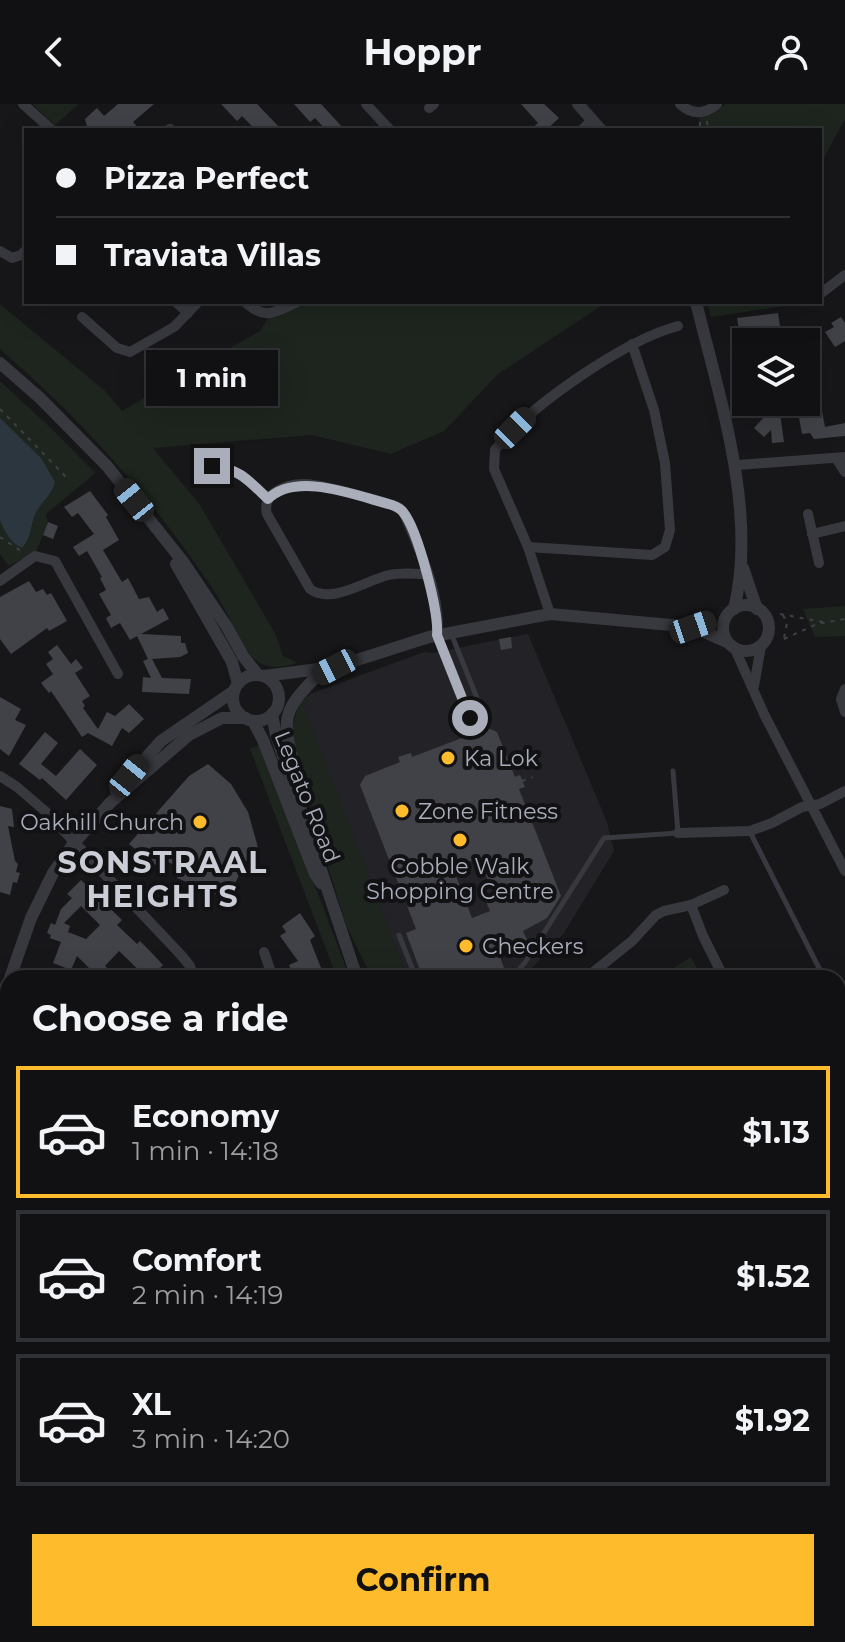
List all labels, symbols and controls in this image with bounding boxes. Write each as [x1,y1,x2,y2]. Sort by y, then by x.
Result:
icon: back [32,30,76,74]
text: Hoppr [364,30,481,74]
icon: person [769,30,813,74]
text: Pizza Perfect [104,160,309,197]
text: Traviata Villas [104,237,321,274]
map controls [732,328,820,416]
button: layers [732,328,820,416]
callout: 1 min [146,350,278,406]
text: 1 min [177,362,247,394]
car [490,403,540,453]
route end [194,448,230,484]
car [110,474,158,526]
car [666,608,720,646]
car [308,645,362,689]
route start [452,700,488,736]
street label: Legato Road [268,727,346,867]
place label: Ka Lok [464,745,539,772]
marker: Ka Lok [439,749,457,767]
car [105,750,153,802]
place label: Zone Fitness [418,798,558,825]
marker: Zone Fitness [393,802,411,820]
place label: Oakhill Church [20,809,184,836]
marker: Oakhill Church [191,813,209,831]
marker: Cobble Walk Shopping Centre [451,831,469,849]
district label: SONSTRAAL HEIGHTS [58,844,268,915]
place label: Cobble Walk Shopping Centre [366,853,554,905]
place label: Checkers [482,933,584,960]
marker: Checkers [457,937,475,955]
text: Choose a ride [32,996,289,1040]
icon: car [36,1096,108,1168]
text: Economy [132,1098,279,1135]
text: $1.13 [743,1114,810,1151]
text: 1 min · 14:18 [132,1135,279,1167]
icon: car [36,1240,108,1312]
text: Comfort [132,1242,262,1279]
text: $1.52 [736,1258,810,1295]
text: 2 min · 14:19 [132,1279,283,1311]
icon: car [36,1384,108,1456]
text: XL [132,1386,171,1423]
text: $1.92 [735,1402,810,1439]
text: 3 min · 14:20 [132,1423,290,1455]
button: Confirm [32,1534,814,1626]

